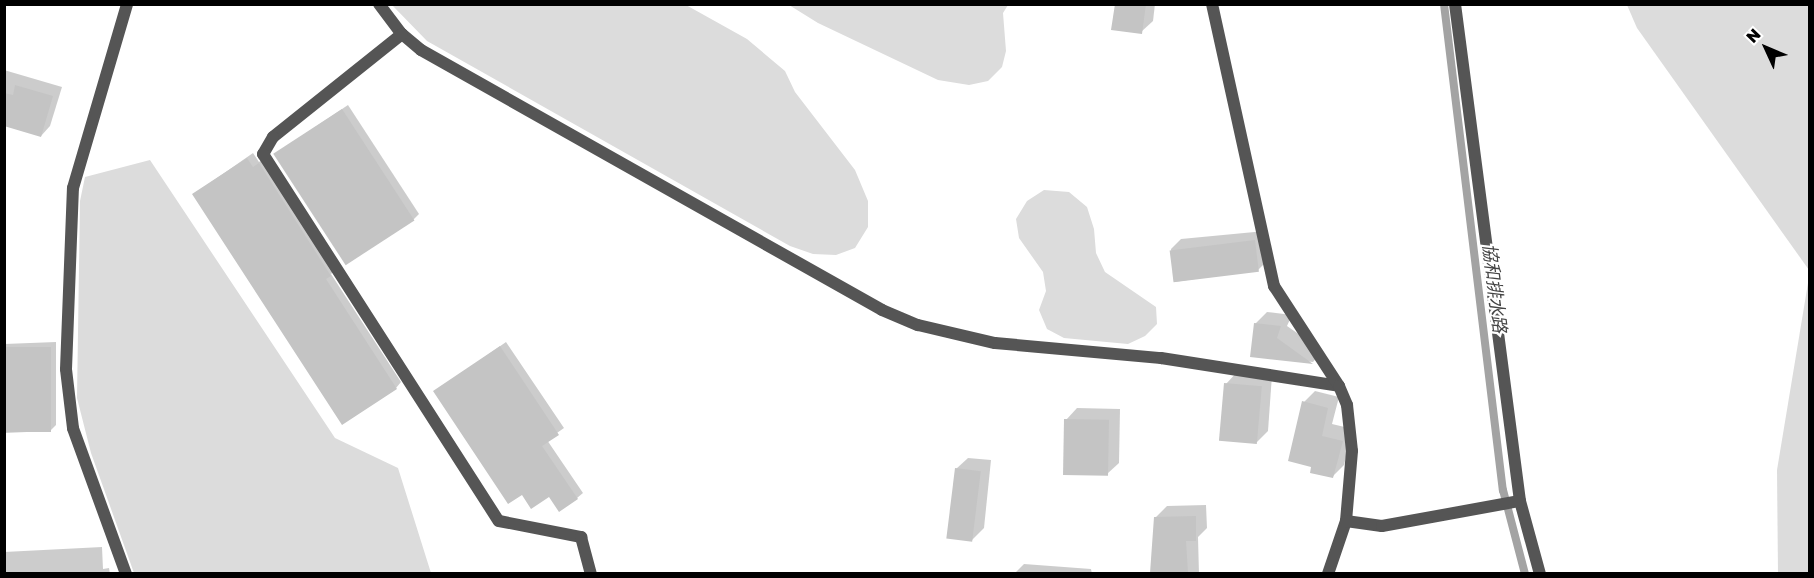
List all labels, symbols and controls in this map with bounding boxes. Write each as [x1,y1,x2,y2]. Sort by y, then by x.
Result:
north arrow [1736,18,1796,78]
text: N [1742,24,1764,47]
water label: 協和排水路 [1479,242,1511,334]

